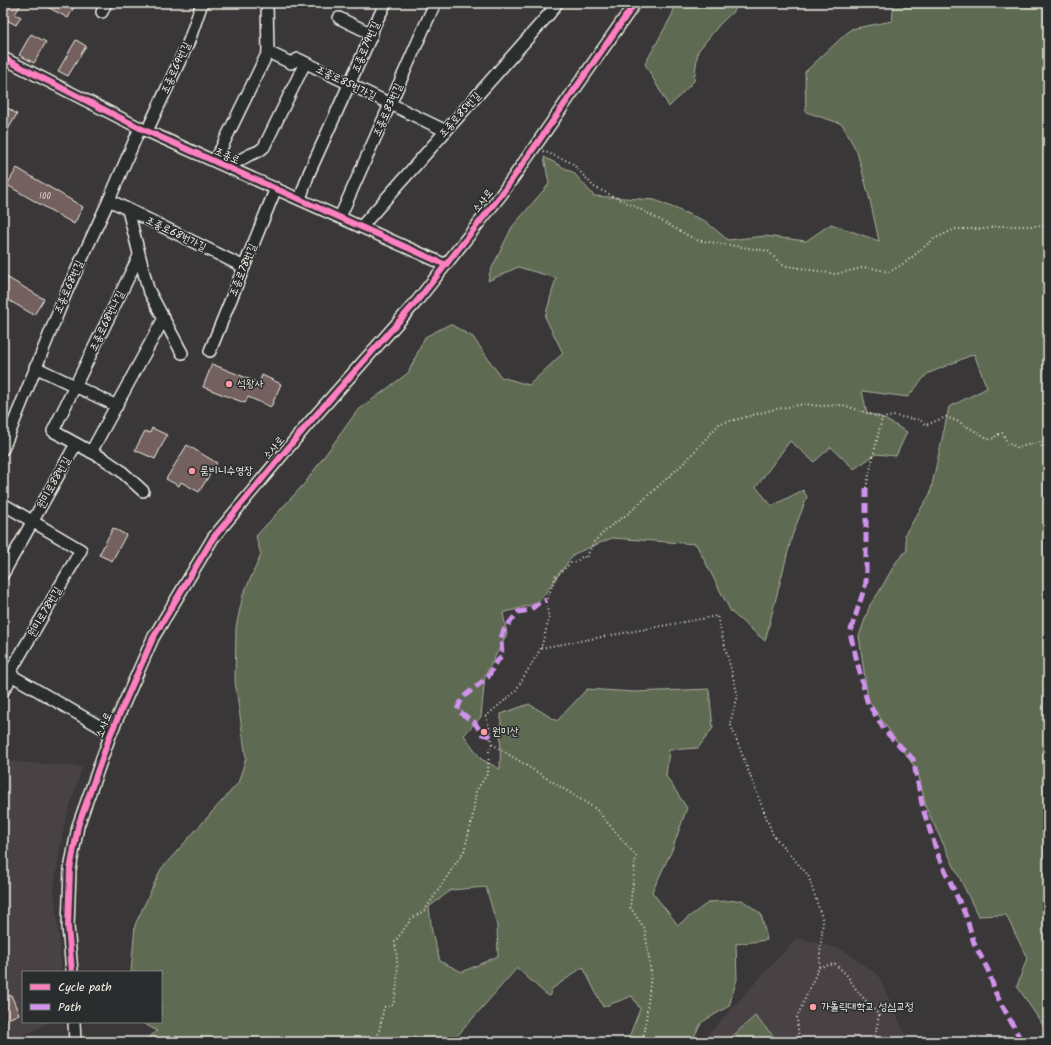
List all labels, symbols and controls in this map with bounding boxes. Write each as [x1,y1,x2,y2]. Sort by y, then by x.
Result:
street label: 조종로79번길 [347,18,385,76]
street label: 조종로69번길 [156,39,196,97]
street label: 조종로85번가길 [313,61,380,106]
street label: 조종로83번길 [368,80,408,140]
street label: 조종로85번길 [434,88,486,142]
street label: 조종로 [211,142,243,170]
street label: 소사로 [468,185,498,217]
house number: 100 [39,189,51,204]
street label: 조종로68번가길 [142,211,210,257]
street label: 조종로78번길 [224,241,262,299]
street label: 조종로68번길 [49,257,89,317]
street label: 조종로68번나길 [84,287,130,355]
place label: 석왕사 [237,375,264,393]
marker: 석왕사 [224,379,234,389]
street label: 소사로 [259,432,290,464]
street label: 원미로88번길 [32,453,76,513]
place label: 룸비니수영장 [200,462,253,480]
marker: 룸비니수영장 [187,466,197,476]
street label: 원미로78번길 [23,583,67,641]
street label: 소사로 [91,709,117,741]
place label: 원미산 [492,723,519,741]
marker: 원미산 [479,727,489,737]
legend [22,971,162,1023]
text: Cycle path [58,978,112,997]
text: Path [58,998,81,1017]
place label: 가톨릭대학교 성심교정 [821,998,914,1016]
marker: 가톨릭대학교 성심교정 [808,1002,818,1012]

